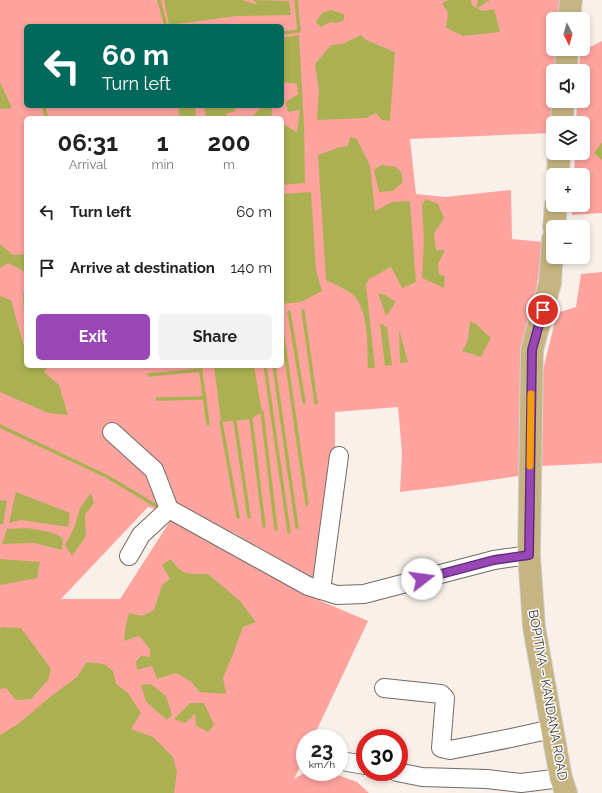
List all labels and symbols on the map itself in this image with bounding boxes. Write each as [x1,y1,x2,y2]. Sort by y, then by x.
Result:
north arrow [546,12,590,56]
pin [526,293,560,327]
position arrow [401,558,443,600]
street label: BOPITIYA – KANDANA ROAD [526,608,570,782]
speed limit sign: 30 [356,729,408,781]

